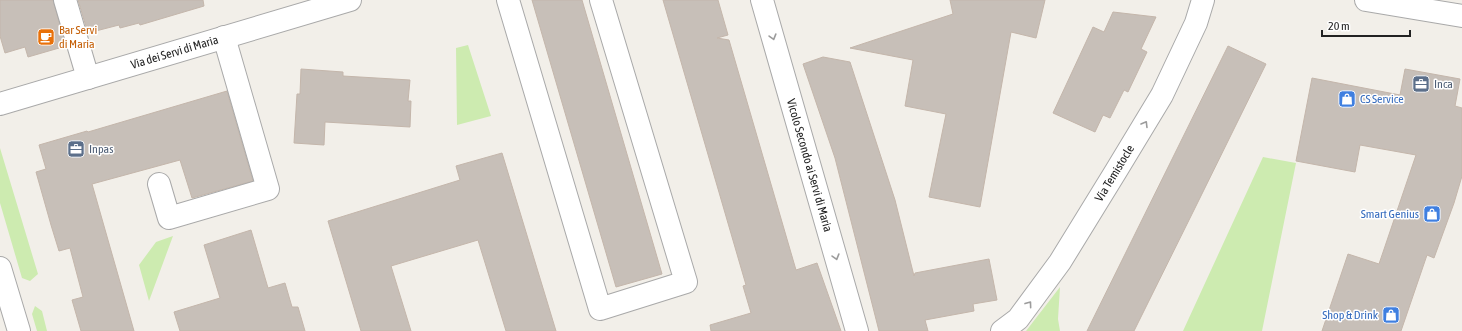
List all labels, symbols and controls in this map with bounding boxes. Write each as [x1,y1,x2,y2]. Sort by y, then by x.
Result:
scale bar [1322,12,1410,38]
text: 20 m [1328,19,1350,33]
place label: Bar Servi di Maria [59,23,97,51]
cafe icon: Bar Servi di Maria [36,27,56,47]
street label: Via dei Servi di Maria [129,33,220,72]
one-way arrow [768,34,777,41]
office icon: Inca [1411,74,1431,94]
place label: Inca [1434,77,1453,91]
shop icon: CS Service [1337,89,1357,109]
place label: CS Service [1360,92,1404,106]
street label: Vicolo Secondo ai Servi di Maria [784,97,835,233]
one-way arrow [1140,121,1147,128]
office icon: Inpas [66,139,86,159]
place label: Inpas [89,142,113,156]
street label: Via Temistocle [1092,142,1137,204]
shop icon: Smart Genius [1422,204,1442,224]
place label: Smart Genius [1361,207,1419,221]
one-way arrow [831,253,840,260]
one-way arrow [1025,301,1032,308]
shop icon: Shop & Drink [1381,305,1401,325]
place label: Shop & Drink [1322,308,1379,322]

